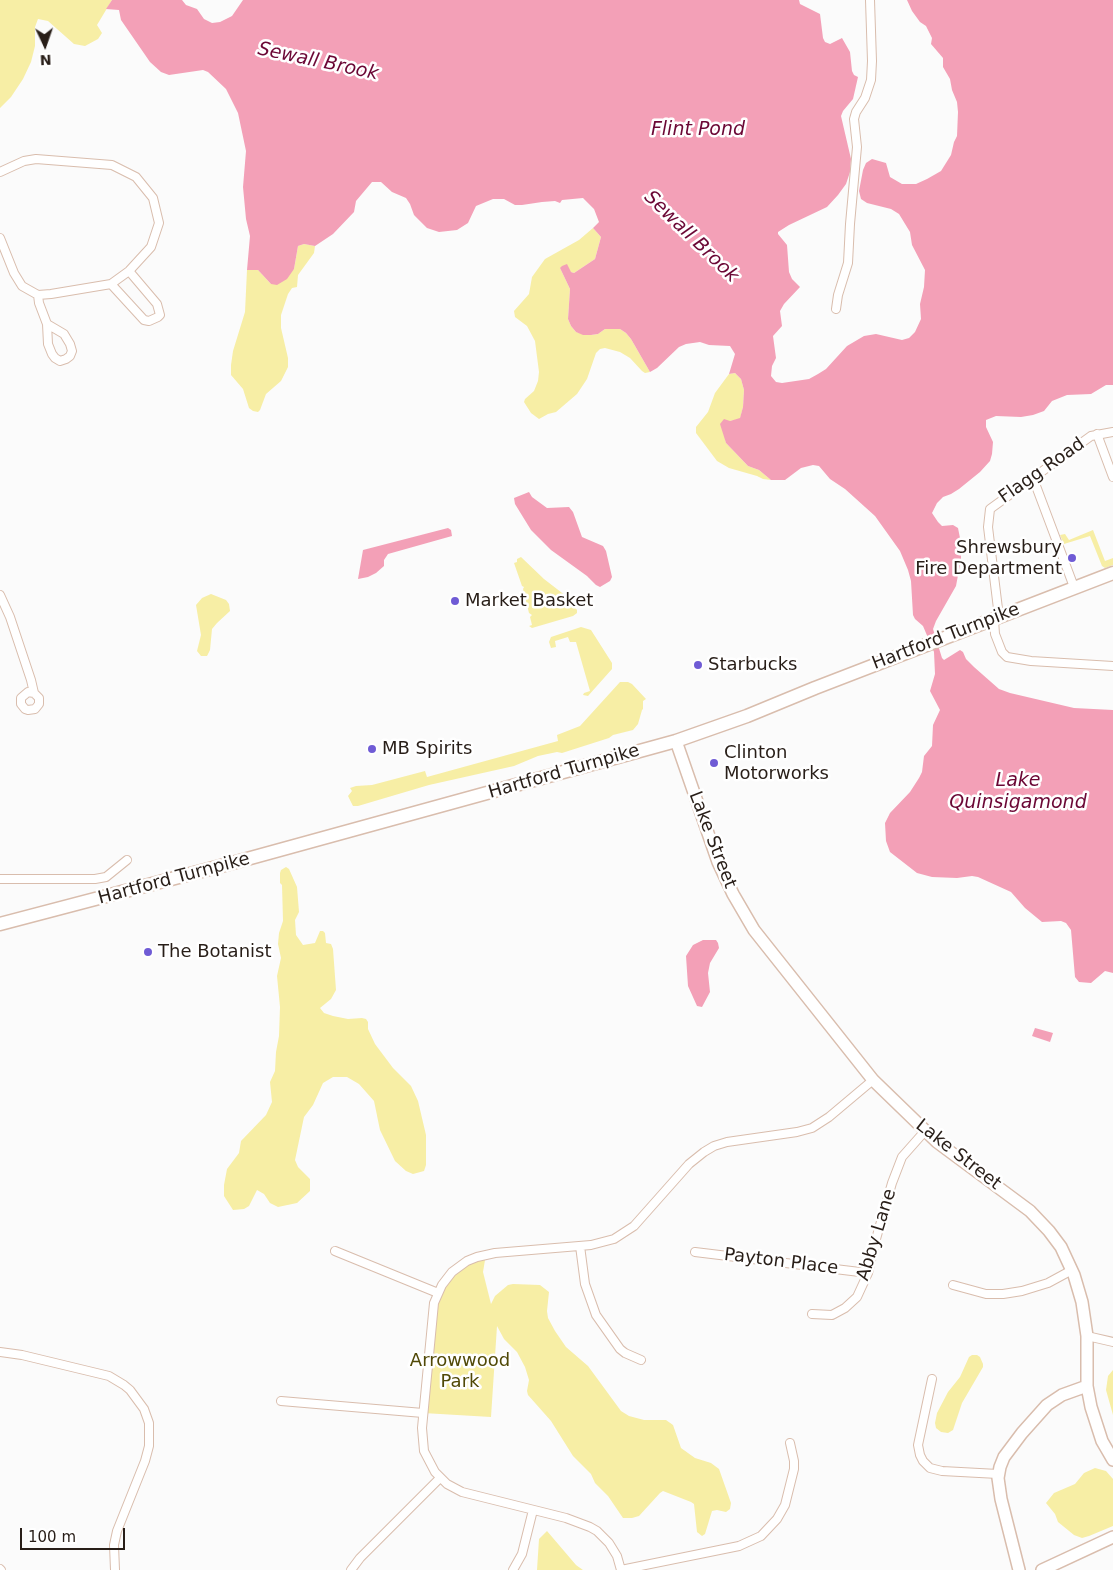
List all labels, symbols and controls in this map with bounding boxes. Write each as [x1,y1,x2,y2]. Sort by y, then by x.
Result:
north arrow [20,20,70,70]
water label: Sewall Brook [256,38,380,86]
text: N [40,52,52,68]
water label: Flint Pond [651,119,745,141]
water label: Sewall Brook [639,186,743,288]
street label: Flagg Road [995,433,1089,509]
place label: Shrewsbury Fire Department [915,537,1062,580]
marker: Shrewsbury Fire Department [1066,552,1078,564]
place label: Market Basket [465,590,593,612]
marker: Market Basket [449,595,461,607]
street label: Hartford Turnpike [869,599,1023,675]
place label: Starbucks [708,654,797,676]
marker: Starbucks [692,659,704,671]
place label: MB Spirits [382,738,472,760]
street label: Hartford Turnpike [486,740,642,804]
place label: Clinton Motorworks [724,742,829,784]
marker: MB Spirits [366,743,378,755]
marker: Clinton Motorworks [708,757,720,769]
water label: Lake Quinsigamond [949,770,1087,814]
street label: Lake Street [684,788,740,892]
street label: Hartford Turnpike [96,848,252,910]
place label: The Botanist [158,941,271,963]
marker: The Botanist [142,946,154,958]
street label: Lake Street [911,1115,1005,1195]
street label: Abby Lane [853,1186,901,1284]
street label: Payton Place [723,1244,839,1280]
park label: Arrowwood Park [410,1350,510,1392]
scale bar [22,1518,128,1550]
text: 100 m [28,1528,76,1546]

